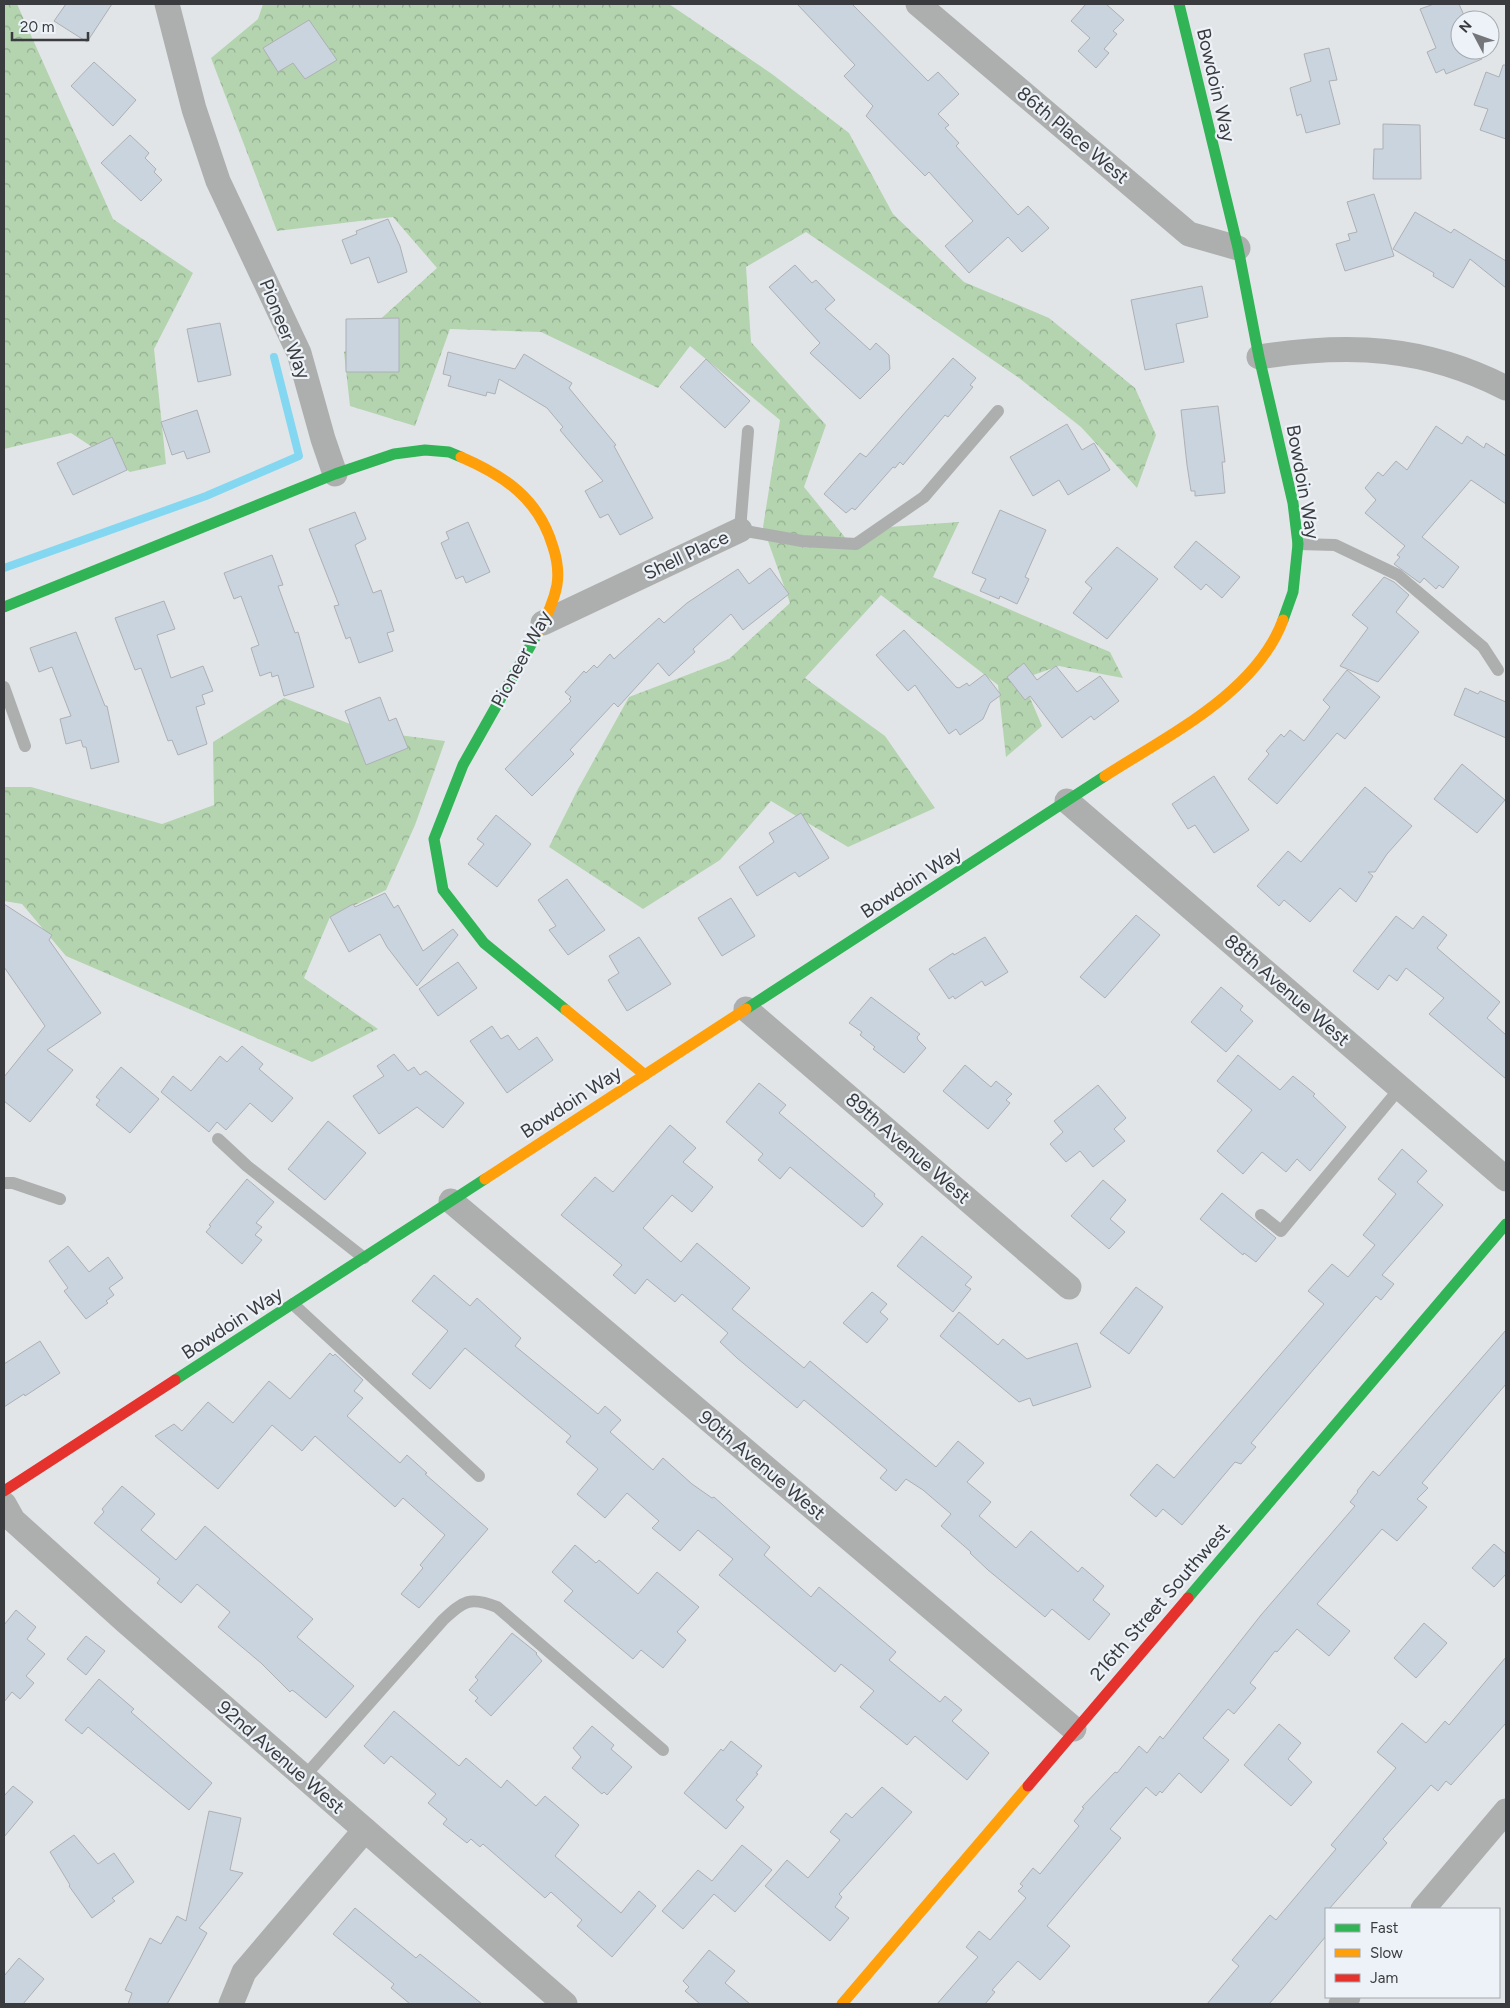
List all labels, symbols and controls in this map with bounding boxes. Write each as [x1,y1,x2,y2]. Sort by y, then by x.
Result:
scale bar [12,10,89,42]
north arrow [1450,10,1500,60]
text: N [1456,17,1476,36]
text: 20 m [20,18,54,36]
street label: Bowdoin Way [1192,26,1240,144]
street label: 86th Place West [1012,82,1134,188]
street label: Pioneer Way [255,276,316,382]
street label: Bowdoin Way [1282,423,1324,541]
street label: Shell Place [640,525,732,585]
street label: Pioneer Way [486,607,556,711]
street label: Bowdoin Way [856,841,966,923]
street label: 88th Avenue West [1220,929,1354,1051]
street label: Bowdoin Way [516,1061,626,1143]
street label: 89th Avenue West [841,1088,975,1208]
street label: Bowdoin Way [177,1282,287,1364]
street label: 90th Avenue West [694,1405,830,1525]
street label: 216th Street Southwest [1085,1518,1235,1686]
street label: 92nd Avenue West [213,1696,349,1818]
legend [1325,1908,1500,1998]
text: Fast [1370,1919,1399,1937]
text: Slow [1370,1944,1403,1962]
text: Jam [1370,1969,1398,1987]

